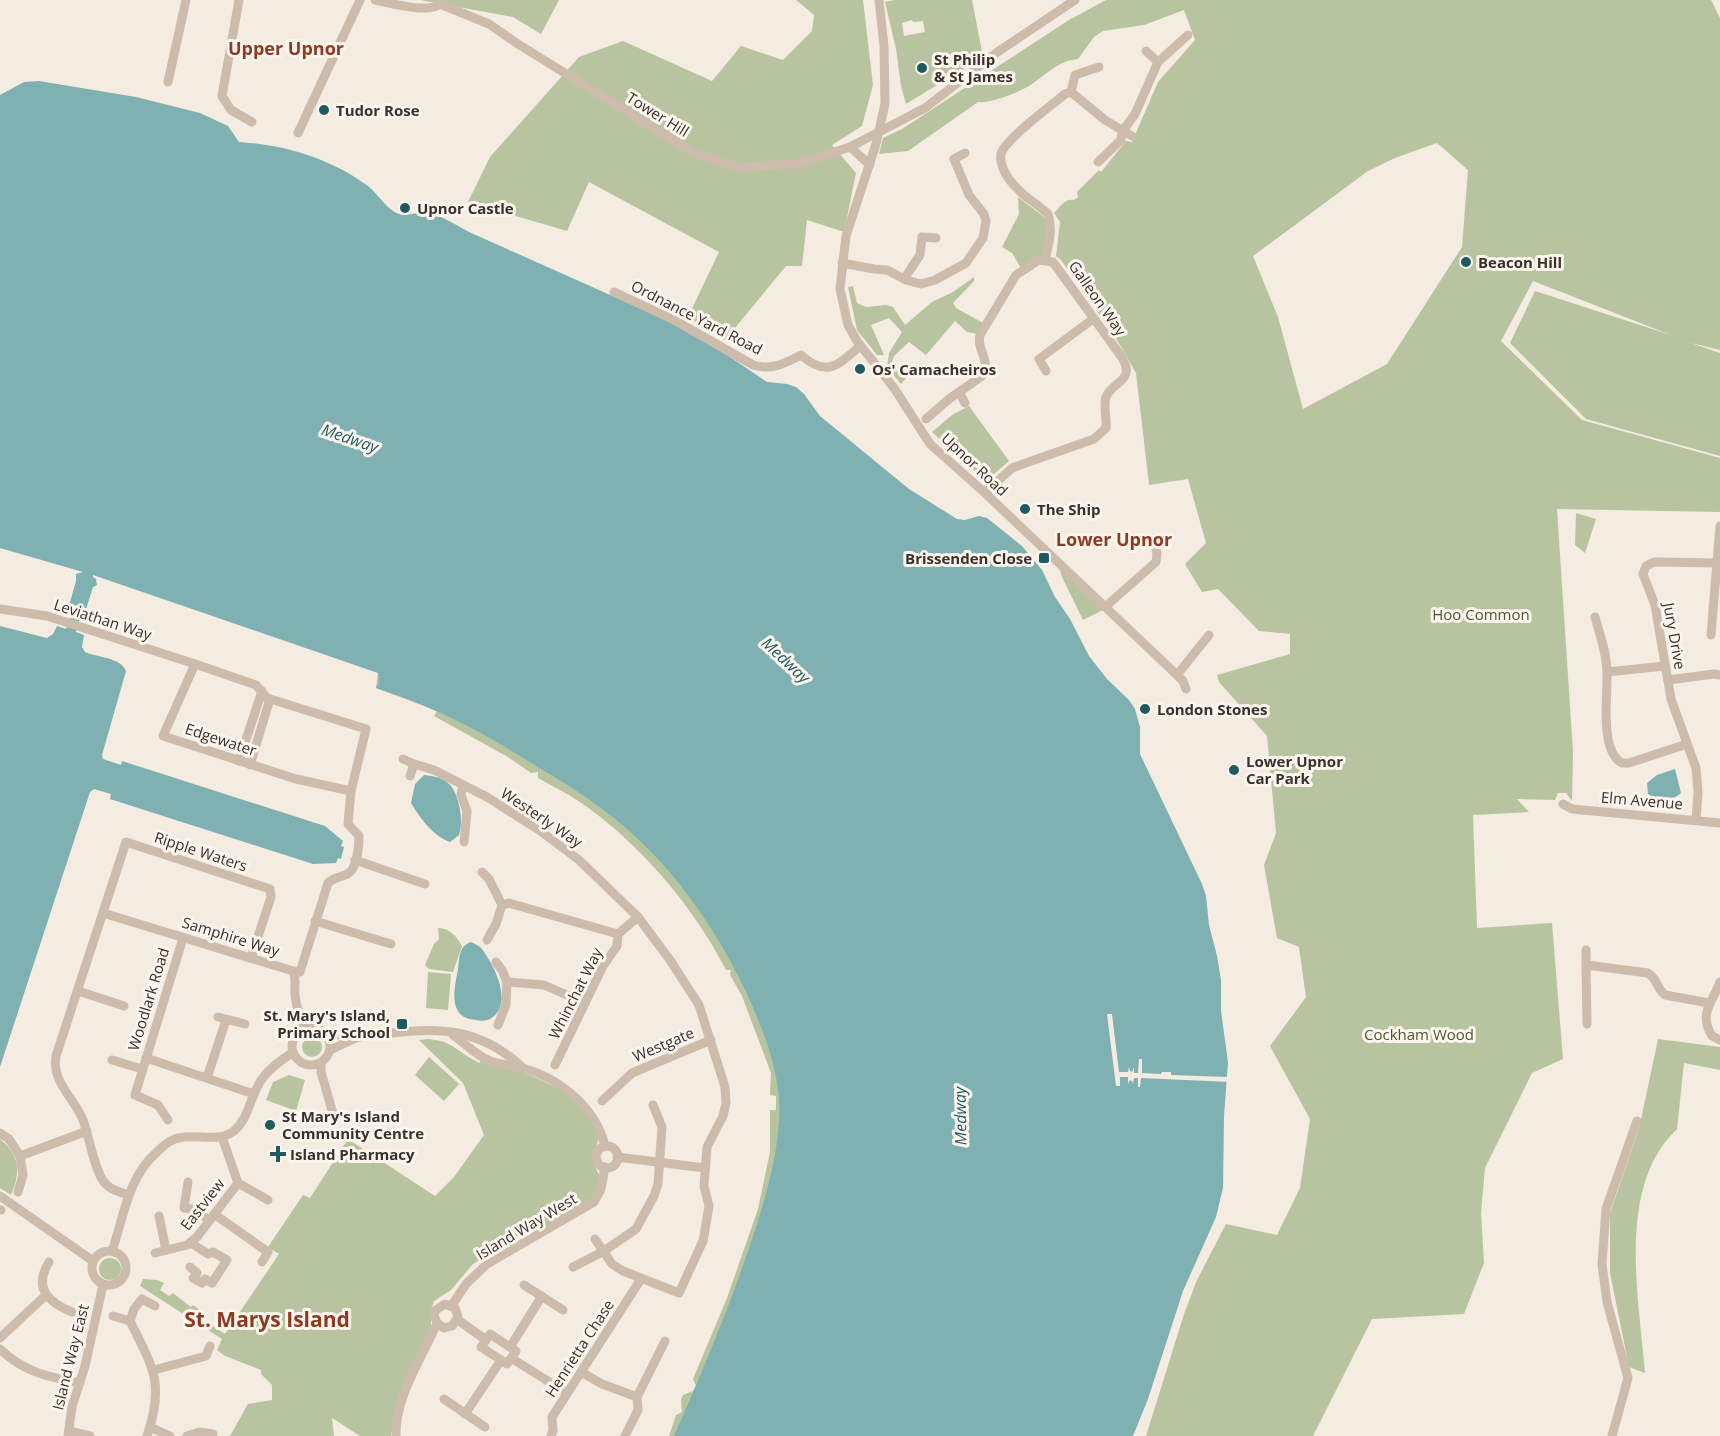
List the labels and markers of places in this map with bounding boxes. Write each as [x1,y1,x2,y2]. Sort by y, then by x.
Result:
place label: St Philip & St James [934,49,1013,86]
marker: St Philip & St James [915,61,929,75]
place label: Tudor Rose [336,100,420,120]
marker: Tudor Rose [317,103,331,117]
place label: Upnor Castle [417,198,514,218]
marker: Upnor Castle [398,201,412,215]
place label: Beacon Hill [1478,252,1562,272]
marker: Beacon Hill [1459,255,1473,269]
place label: Os' Camacheiros [872,359,996,379]
marker: Os' Camacheiros [853,362,867,376]
place label: The Ship [1037,499,1101,519]
marker: The Ship [1018,502,1032,516]
place label: Brissenden Close [905,548,1032,568]
marker: Brissenden Close [1037,551,1051,565]
place label: London Stones [1157,699,1267,719]
marker: London Stones [1138,702,1152,716]
place label: Lower Upnor Car Park [1246,751,1343,788]
marker: Lower Upnor Car Park [1227,763,1241,777]
place label: St. Mary's Island, Primary School [263,1005,390,1042]
marker: St. Mary's Island, Primary School [395,1017,409,1031]
place label: St Mary's Island Community Centre [282,1106,424,1143]
marker: St Mary's Island Community Centre [263,1118,277,1132]
place label: Island Pharmacy [290,1144,415,1164]
marker: Island Pharmacy [271,1147,285,1161]

